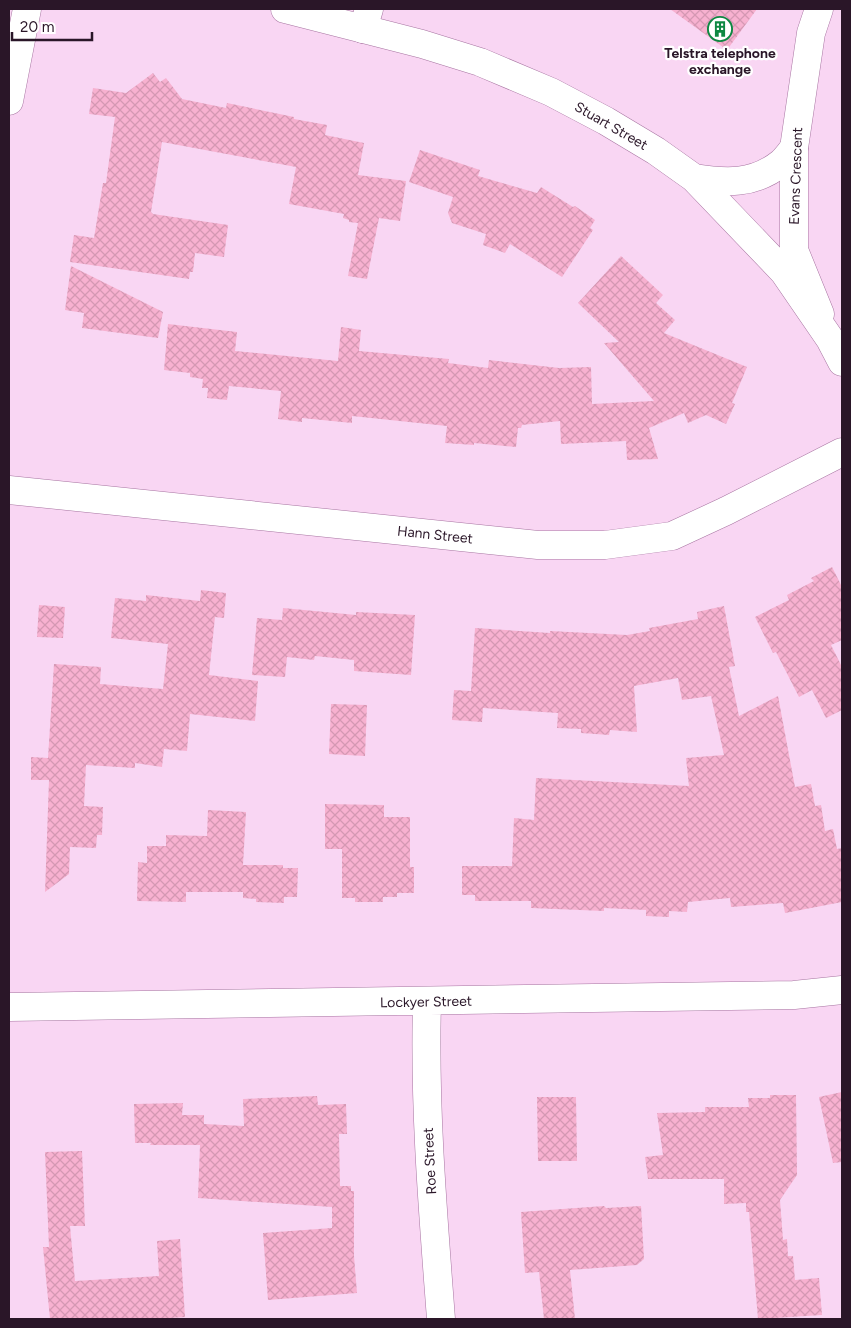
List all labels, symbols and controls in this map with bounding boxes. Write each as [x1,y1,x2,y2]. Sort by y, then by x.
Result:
scale bar [12,10,92,42]
building icon: Telstra telephone exchange [707,16,733,42]
text: 20 m [20,18,54,36]
place label: Telstra telephone exchange [664,45,776,78]
street label: Stuart Street [571,98,651,154]
street label: Evans Crescent [786,127,806,225]
street label: Hann Street [396,523,474,547]
street label: Lockyer Street [380,993,472,1011]
street label: Roe Street [420,1127,440,1195]

